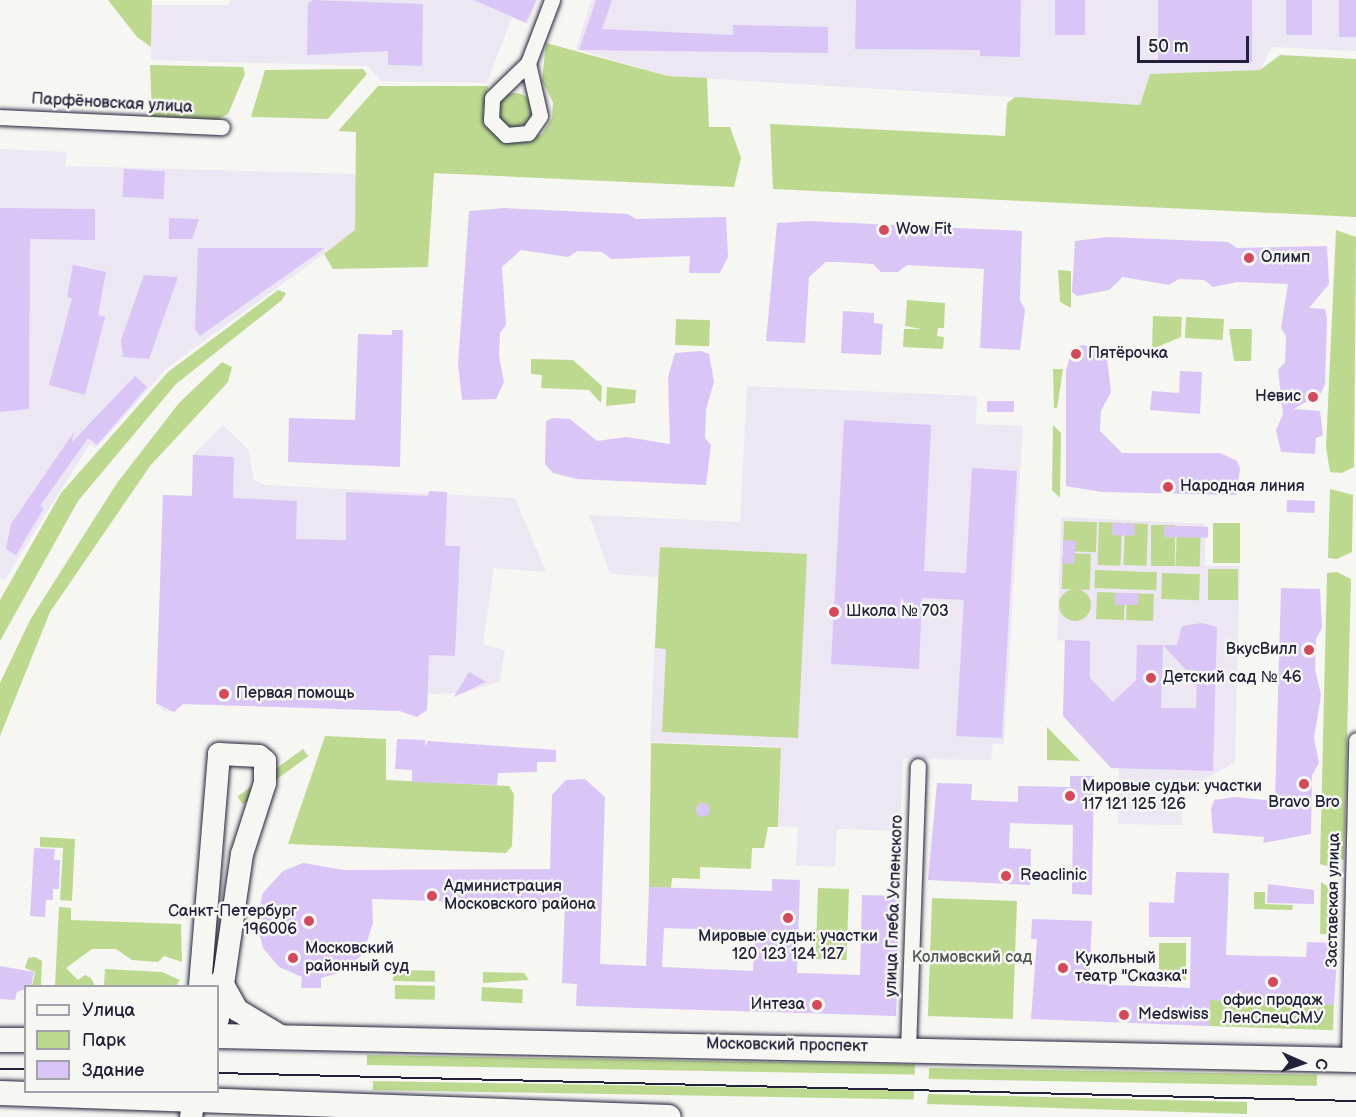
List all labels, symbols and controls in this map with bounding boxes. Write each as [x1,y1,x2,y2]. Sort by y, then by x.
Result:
scale bar [1140,24,1252,62]
text: 50 m [1148,36,1189,57]
street label: Парфёновская улица [31,90,193,118]
place label: Wow Fit [896,220,952,240]
marker: Wow Fit [877,223,891,237]
place label: Олимп [1261,248,1310,268]
marker: Олимп [1242,251,1256,265]
place label: Пятёрочка [1088,344,1168,364]
marker: Пятёрочка [1069,347,1083,361]
place label: Невис [1255,387,1301,407]
marker: Невис [1306,390,1320,404]
place label: Народная линия [1180,477,1305,497]
marker: Народная линия [1161,480,1175,494]
place label: Школа № 703 [846,602,949,622]
marker: Школа № 703 [827,605,841,619]
place label: ВкусВилл [1226,640,1297,660]
marker: ВкусВилл [1302,643,1316,657]
place label: Детский сад № 46 [1163,668,1301,688]
marker: Детский сад № 46 [1144,671,1158,685]
place label: Первая помощь [236,684,355,704]
marker: Первая помощь [217,687,231,701]
place label: Мировые судьи: участки 117 121 125 126 [1082,777,1262,815]
marker: Bravo Bro [1297,777,1311,791]
marker: Мировые судьи: участки 117 121 125 126 [1063,789,1077,803]
place label: Bravo Bro [1268,793,1340,813]
street label: улица Глеба Успенского [882,815,908,997]
street label: Заставская улица [1323,833,1345,967]
place label: Reaclinic [1020,866,1087,886]
marker: Reaclinic [997,867,1015,885]
place label: Администрация Московского района [444,877,596,915]
marker: Администрация Московского района [425,889,439,903]
place label: Санкт-Петербург 196006 [168,902,297,940]
marker: Мировые судьи: участки 120 123 124 127 [781,911,795,925]
marker: Санкт-Петербург 196006 [302,914,316,928]
place label: Мировые судьи: участки 120 123 124 127 [698,927,878,965]
place label: Московский районный суд [305,939,409,977]
park label: Колмовский сад [912,948,1032,968]
place label: Кукольный театр "Сказка" [1075,949,1187,987]
marker: Московский районный суд [286,951,300,965]
marker: Кукольный театр "Сказка" [1056,961,1070,975]
marker: офис продаж ЛенСпецСМУ [1266,975,1280,989]
legend [24,985,219,1093]
place label: офис продаж ЛенСпецСМУ [1222,991,1324,1029]
place label: Интеза [751,995,805,1015]
marker: Интеза [810,998,824,1012]
text: Улица [82,1000,135,1021]
place label: Medswiss [1138,1005,1209,1025]
marker: Medswiss [1115,1006,1133,1024]
text: Парк [82,1030,126,1051]
north arrow [1272,1033,1332,1093]
street label: Московский проспект [706,1035,868,1057]
text: С [1311,1058,1330,1070]
text: Здание [82,1060,144,1081]

